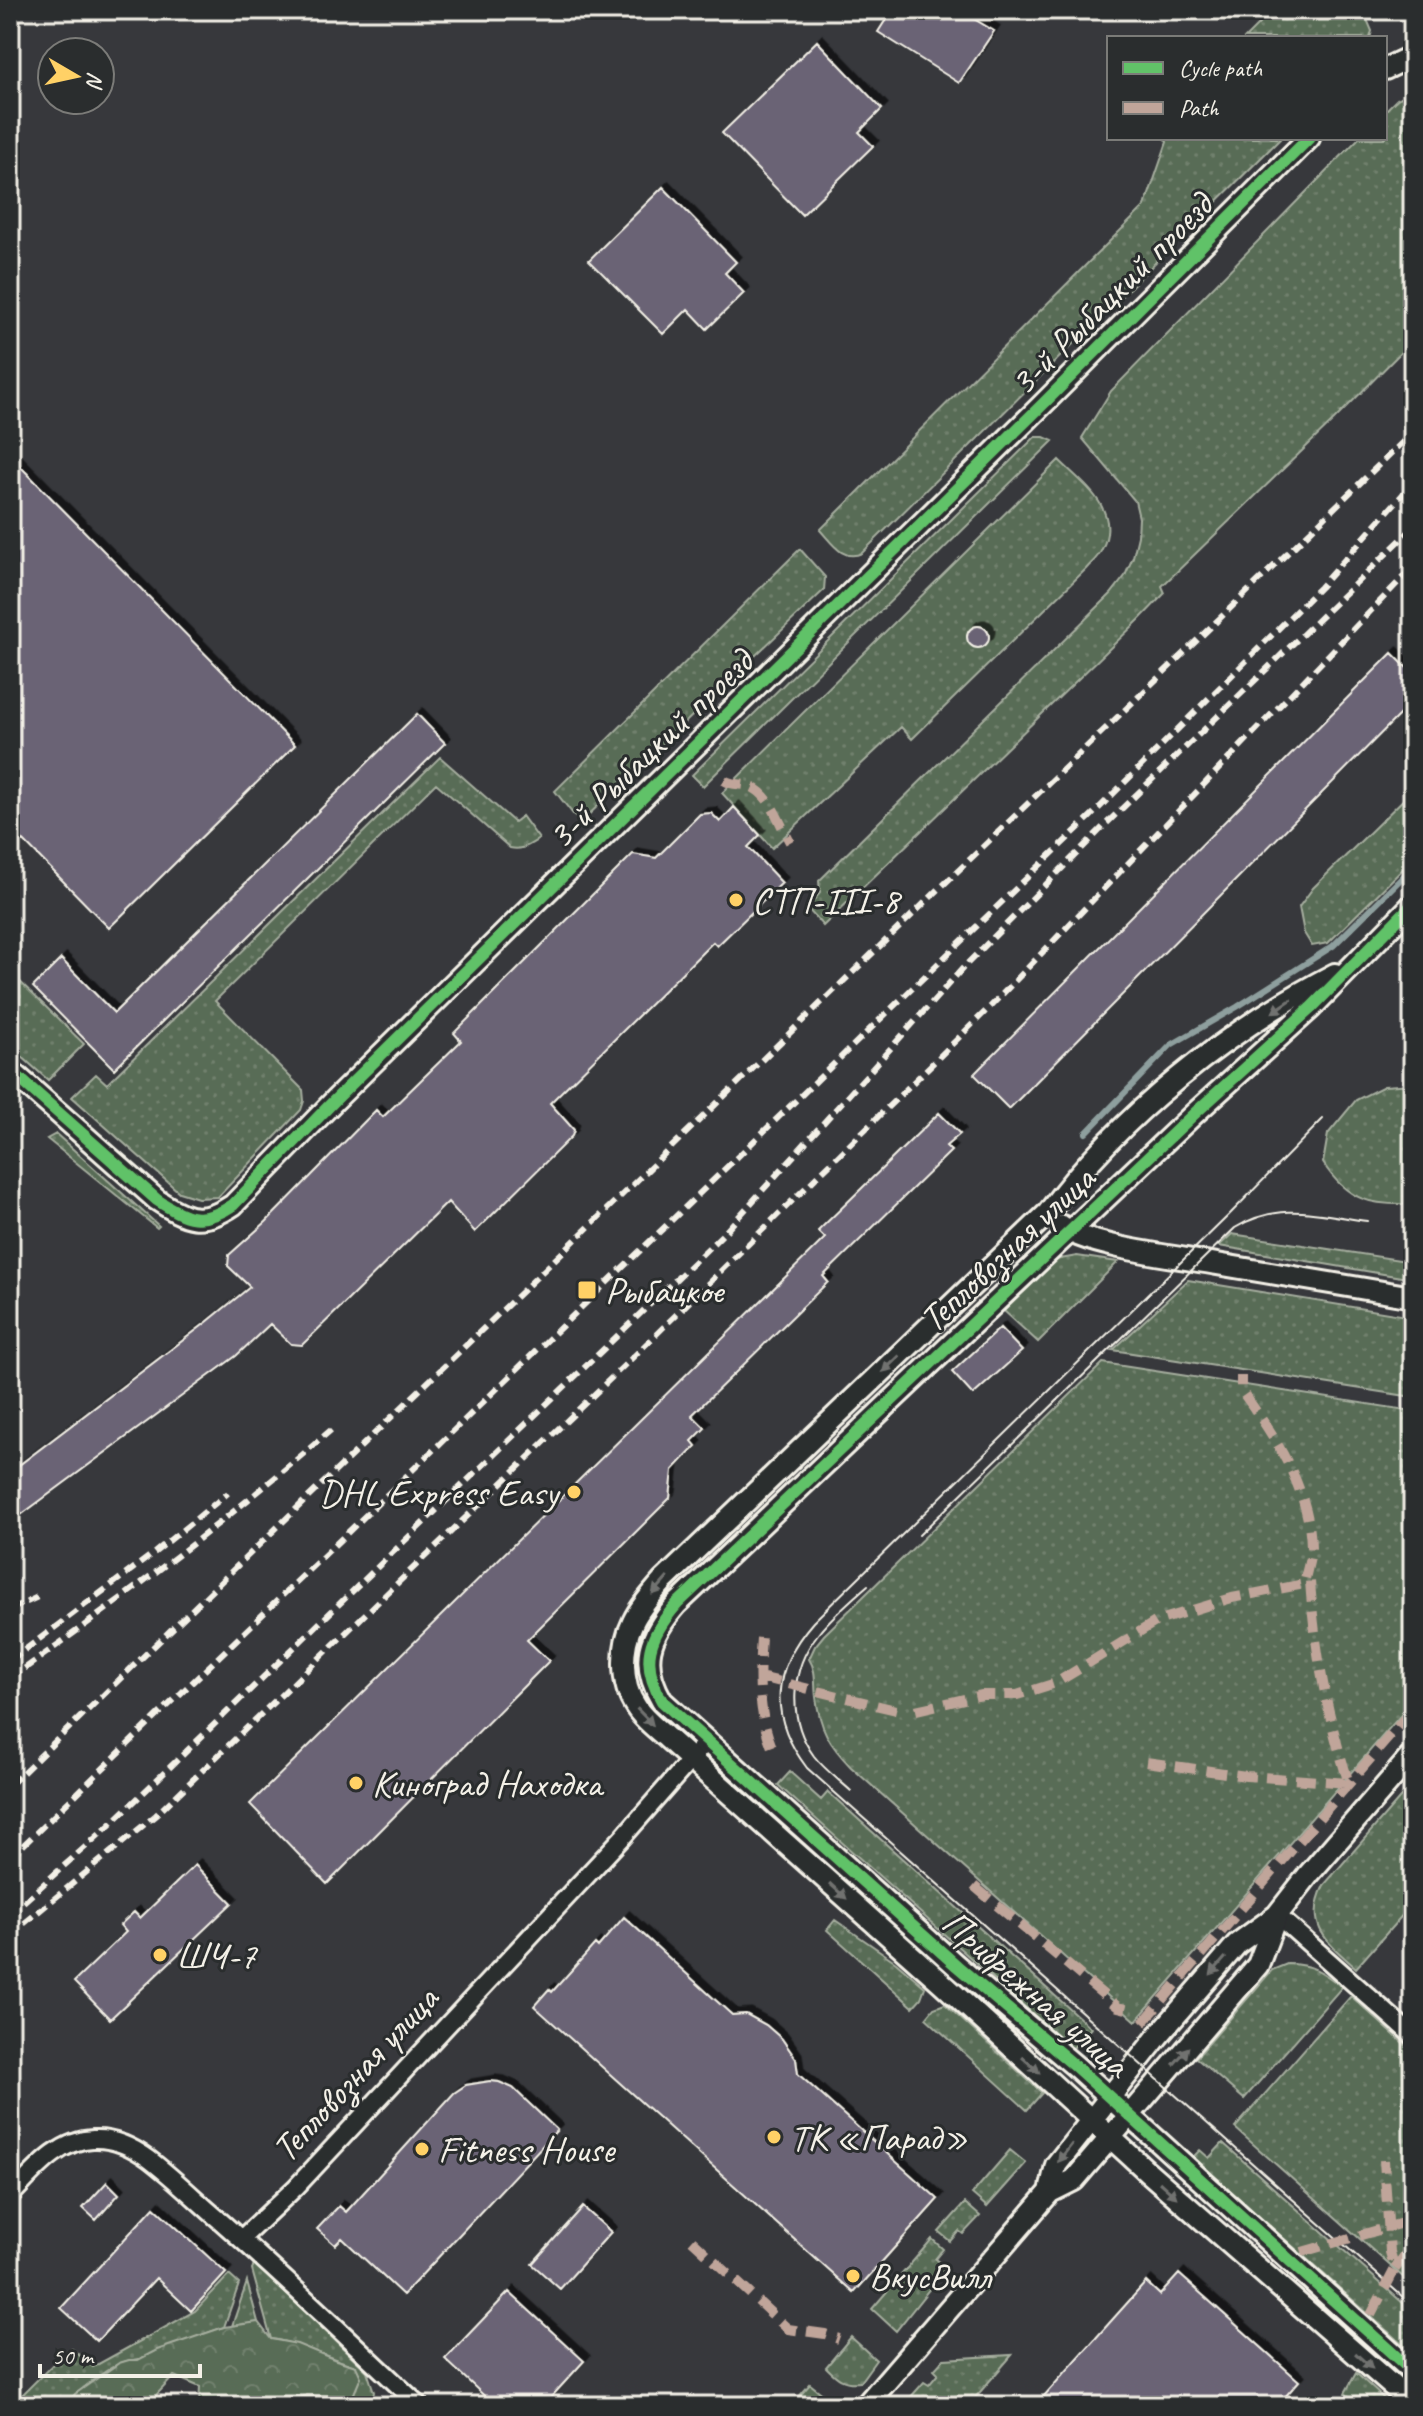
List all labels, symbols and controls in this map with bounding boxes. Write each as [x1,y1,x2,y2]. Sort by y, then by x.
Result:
north arrow [36,36,116,116]
legend [1107,36,1387,140]
text: Cycle path [1179,53,1263,83]
text: N [79,70,110,91]
text: Path [1179,93,1220,123]
street label: 3-й Рыбацкий проезд [1000,180,1225,405]
street label: 3-й Рыбацкий проезд [537,637,765,859]
place label: СТП-III-8 [752,877,903,924]
marker: СТП-III-8 [727,891,745,909]
one-way arrow [1271,998,1293,1012]
street label: Тепловозная улица [909,1154,1107,1342]
place label: Рыбацкое [605,1267,726,1314]
marker: Рыбацкое [576,1279,598,1301]
one-way arrow [882,1354,901,1373]
place label: DHL Express Easy [319,1469,561,1516]
marker: DHL Express Easy [565,1483,583,1501]
one-way arrow [652,1575,669,1595]
one-way arrow [635,1707,654,1726]
place label: Киноград Находка [372,1760,605,1807]
marker: Киноград Находка [347,1774,365,1792]
one-way arrow [828,1882,848,1899]
street label: Прибрежная улица [933,1899,1141,2089]
place label: ШЧ-7 [176,1932,258,1979]
marker: ШЧ-7 [151,1946,169,1964]
one-way arrow [1210,1956,1227,1976]
street label: Тепловозная улица [262,1974,450,2172]
one-way arrow [1172,2046,1189,2066]
one-way arrow [1022,2056,1041,2074]
place label: ТК «Парад» [790,2114,968,2161]
place label: Fitness House [438,2126,617,2173]
marker: ТК «Парад» [765,2128,783,2146]
marker: Fitness House [413,2140,431,2158]
one-way arrow [1058,2143,1074,2163]
one-way arrow [1159,2180,1178,2198]
place label: ВкусВилл [869,2253,993,2300]
marker: ВкусВилл [844,2267,862,2285]
scale bar [40,2328,200,2378]
text: 50 m [52,2341,95,2371]
one-way arrow [1355,2351,1374,2369]

